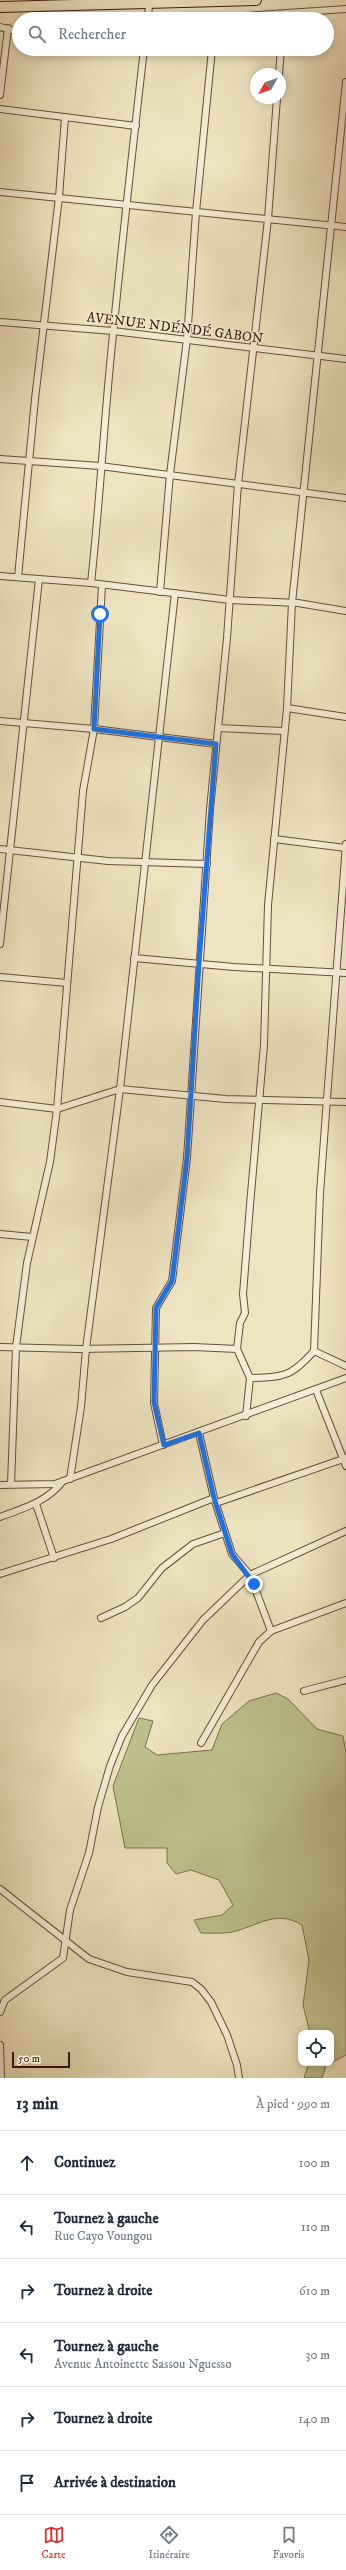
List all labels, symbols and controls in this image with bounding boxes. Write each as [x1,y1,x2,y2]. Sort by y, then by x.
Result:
search box [12,12,334,56]
icon: search [26,23,48,45]
text: Rechercher [58,25,126,44]
north arrow [250,68,286,104]
street label: AVENUE NDÉNDÉ GABON [86,308,265,348]
route start [91,605,109,623]
route end [245,1575,263,1593]
map controls [298,2030,334,2066]
button: locate [298,2030,334,2066]
scale bar [12,2050,70,2069]
text: 50 m [18,2052,40,2066]
text: 13 min [16,2093,58,2115]
text: À pied · 990 m [256,2096,330,2112]
icon: ahead [16,2152,38,2174]
text: Continuez [54,2153,115,2172]
text: 100 m [299,2155,330,2171]
text: Tournez à gauche [54,2209,159,2228]
icon: left [16,2216,38,2238]
text: 110 m [301,2219,330,2235]
text: Rue Cayo Voungou [54,2228,152,2244]
icon: right [16,2280,38,2302]
text: Tournez à droite [54,2281,152,2300]
text: 610 m [299,2283,330,2299]
text: Tournez à gauche [54,2337,159,2356]
icon: left [16,2344,38,2366]
text: 30 m [306,2347,330,2363]
text: Avenue Antoinette Sassou Nguesso [54,2356,232,2372]
icon: right [16,2408,38,2430]
text: Tournez à droite [54,2409,152,2428]
text: 140 m [298,2411,330,2427]
icon: arrive [16,2472,38,2494]
text: Arrivée à destination [54,2473,176,2492]
tab: Carte [41,2524,66,2562]
tab: Itinéraire [149,2524,190,2562]
tab: Favoris [273,2524,305,2562]

